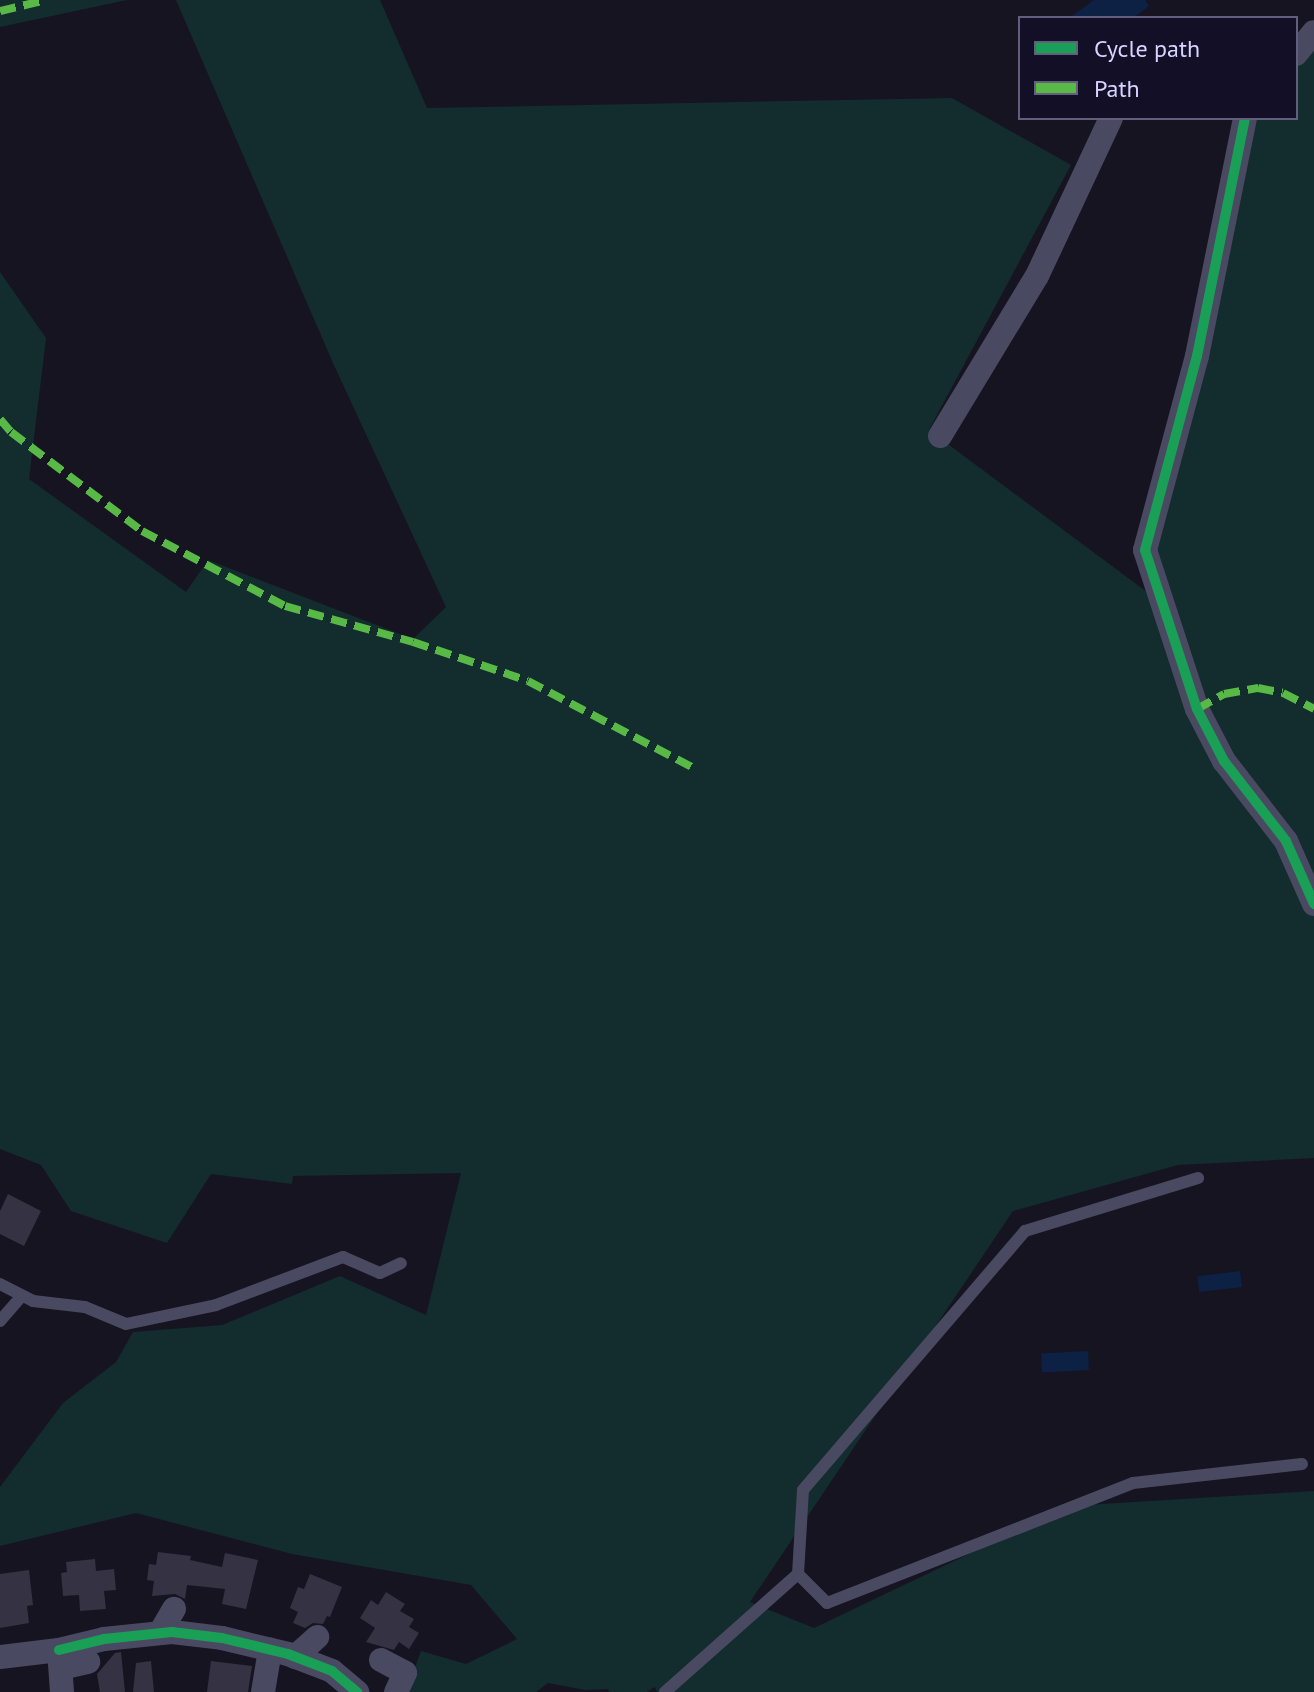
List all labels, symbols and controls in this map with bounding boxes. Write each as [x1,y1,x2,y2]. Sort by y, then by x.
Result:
legend [1018,16,1298,120]
text: Cycle path [1094,33,1200,64]
text: Path [1094,73,1140,104]

